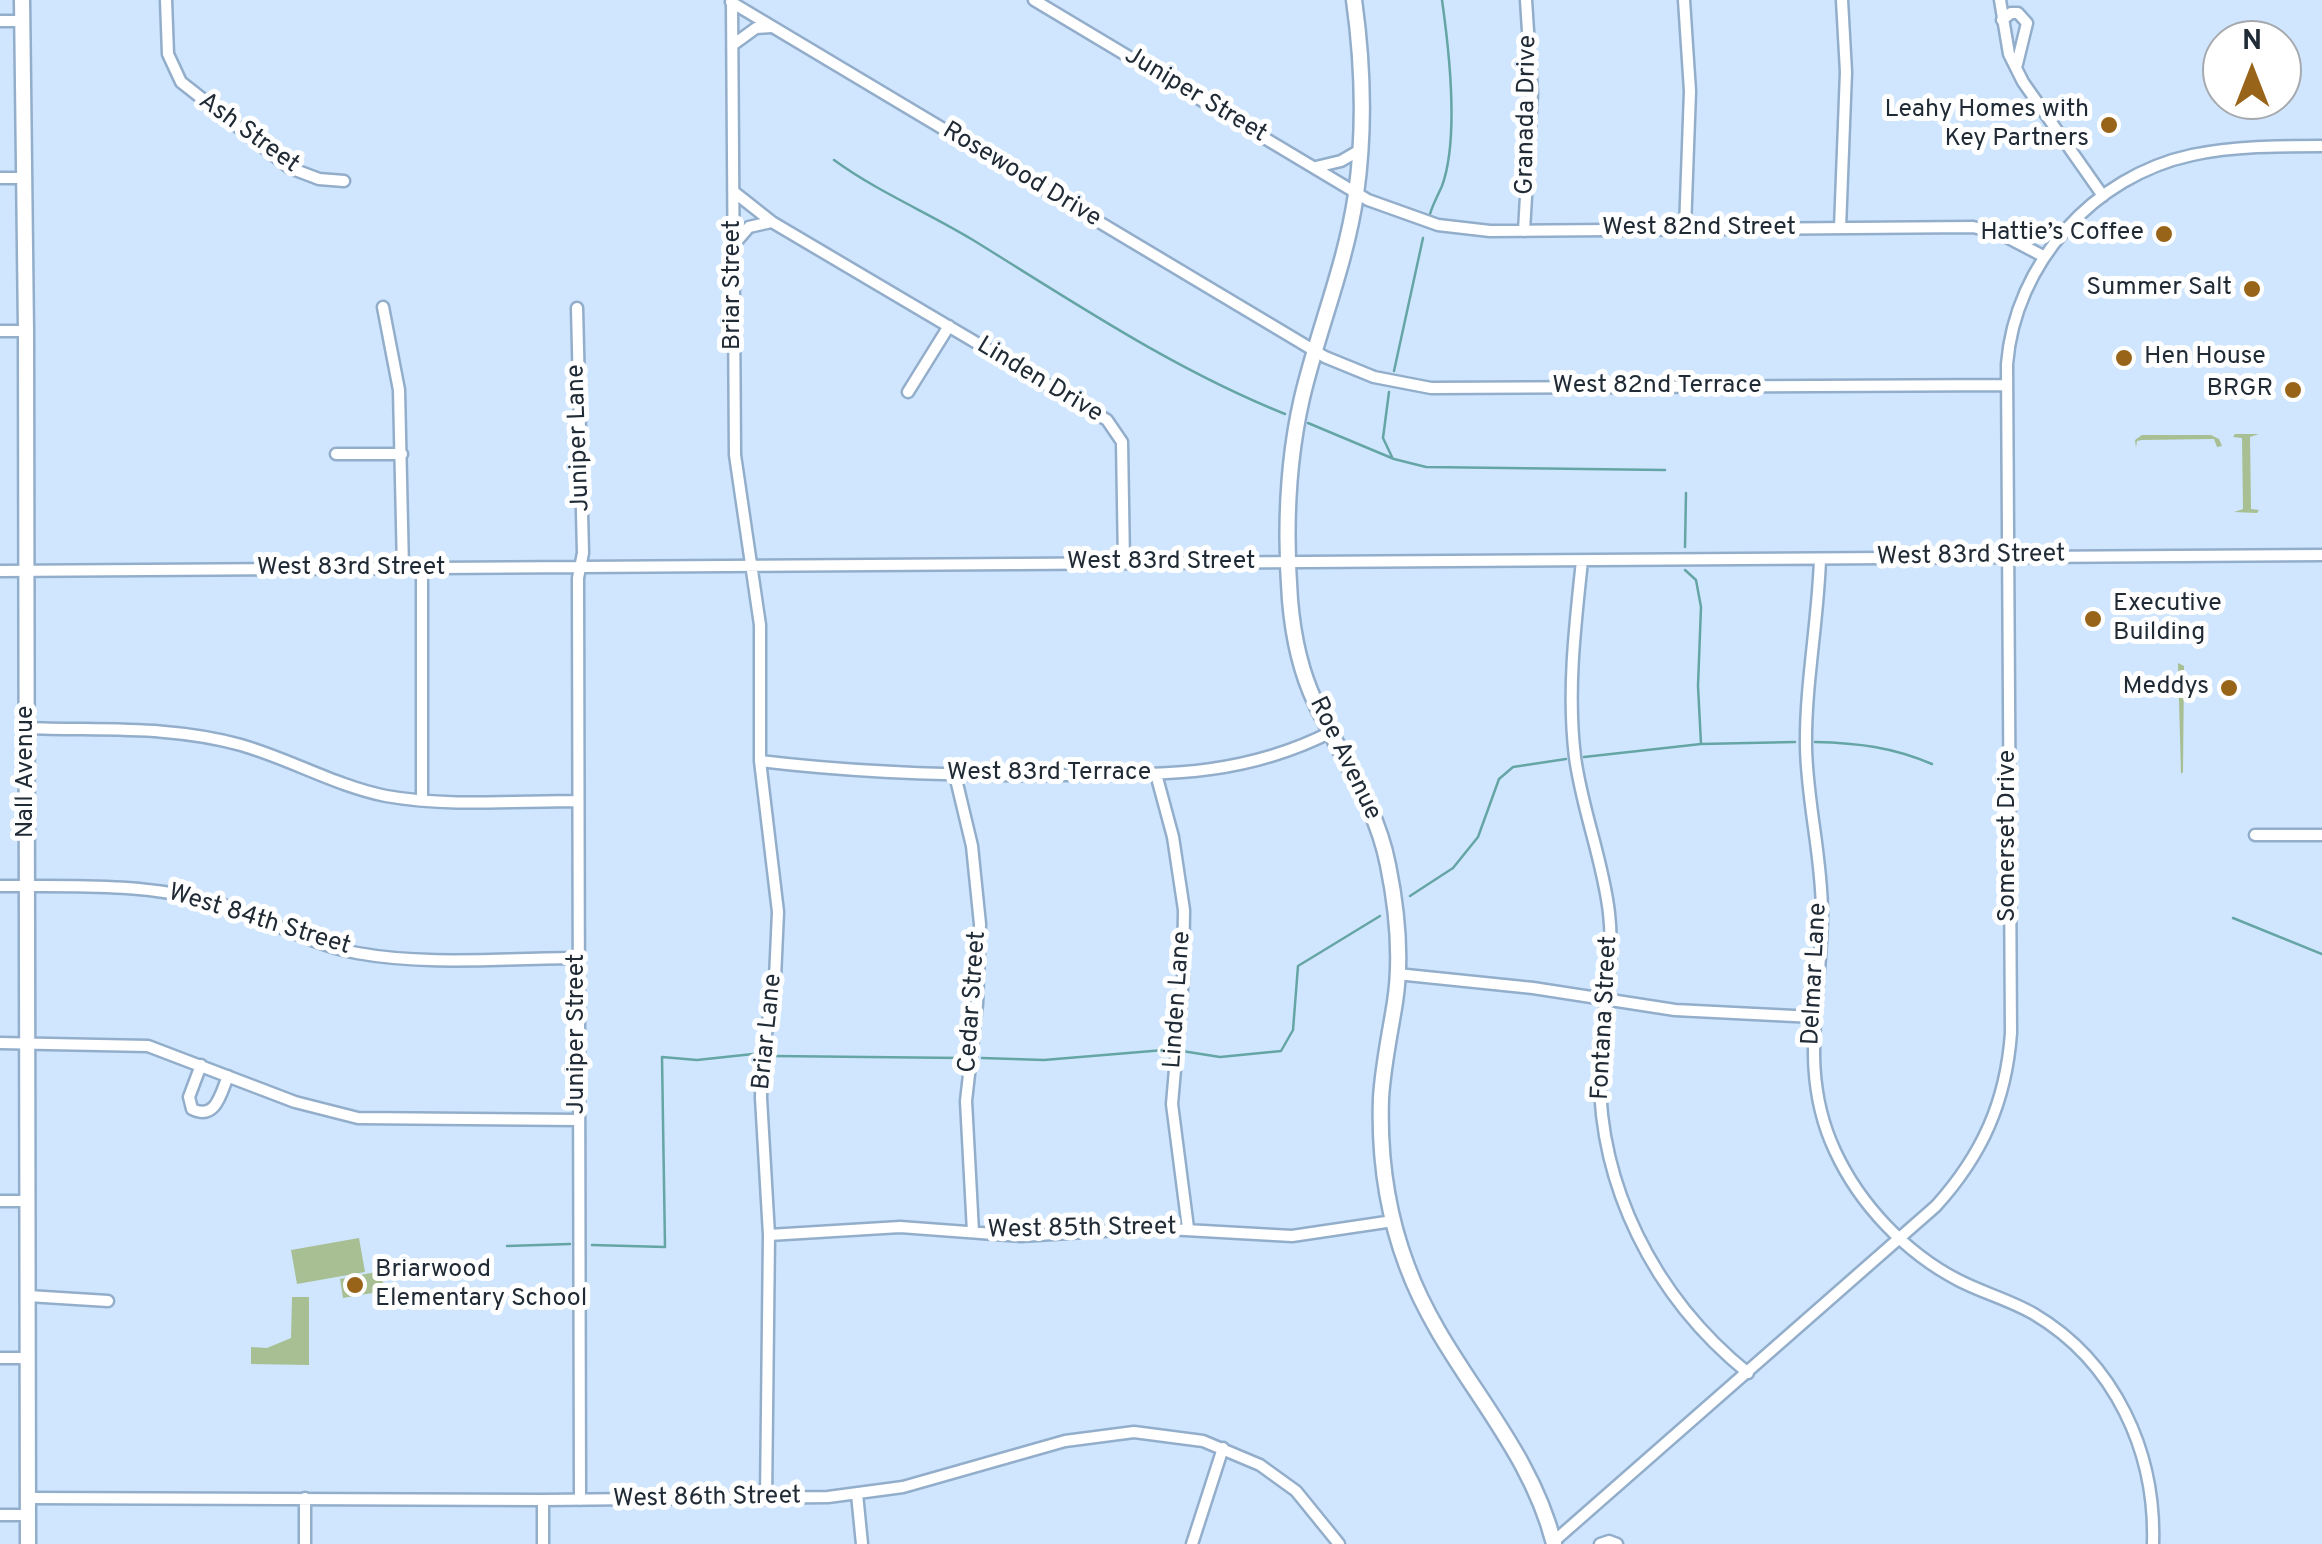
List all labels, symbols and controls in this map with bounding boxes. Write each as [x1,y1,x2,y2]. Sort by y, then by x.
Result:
north arrow [2202,20,2302,120]
text: N [2242,24,2262,60]
street label: Granada Drive [1512,35,1544,195]
street label: Juniper Street [1118,42,1272,150]
street label: Ash Street [192,87,304,181]
place label: Leahy Homes with Key Partners [1884,96,2089,155]
marker: Leahy Homes with Key Partners [2098,114,2120,136]
street label: Rosewood Drive [936,117,1106,235]
street label: West 82nd Street [1602,214,1796,244]
place label: Hattie’s Coffee [1980,219,2144,249]
street label: Briar Street [719,220,749,350]
marker: Hattie’s Coffee [2153,223,2175,245]
place label: Summer Salt [2086,274,2232,304]
marker: Summer Salt [2241,278,2263,300]
street label: Linden Drive [971,332,1107,430]
place label: Hen House [2144,343,2266,373]
marker: Hen House [2113,347,2135,369]
street label: Juniper Lane [562,364,598,512]
street label: West 82nd Terrace [1552,372,1762,402]
place label: BRGR [2207,375,2273,405]
marker: BRGR [2282,379,2304,401]
street label: West 83rd Street [1876,540,2066,574]
street label: West 83rd Street [1067,548,1255,578]
street label: West 83rd Street [257,554,445,584]
place label: Executive Building [2113,590,2222,649]
marker: Executive Building [2082,608,2104,630]
place label: Meddys [2122,673,2209,703]
marker: Meddys [2218,677,2240,699]
street label: Roe Avenue [1301,693,1387,825]
street label: Nall Avenue [12,706,42,838]
street label: Somerset Drive [1994,750,2024,922]
street label: West 83rd Terrace [947,759,1151,789]
street label: West 84th Street [164,879,354,963]
street label: Delmar Lane [1797,902,1835,1046]
street label: Cedar Street [954,930,994,1074]
street label: Linden Lane [1159,930,1199,1070]
street label: Fontana Street [1587,935,1625,1101]
street label: Juniper Street [563,954,593,1114]
street label: Briar Lane [748,972,790,1092]
street label: West 85th Street [987,1213,1177,1247]
place label: Briarwood Elementary School [375,1256,587,1315]
marker: Briarwood Elementary School [344,1274,366,1296]
street label: West 86th Street [613,1482,801,1516]

